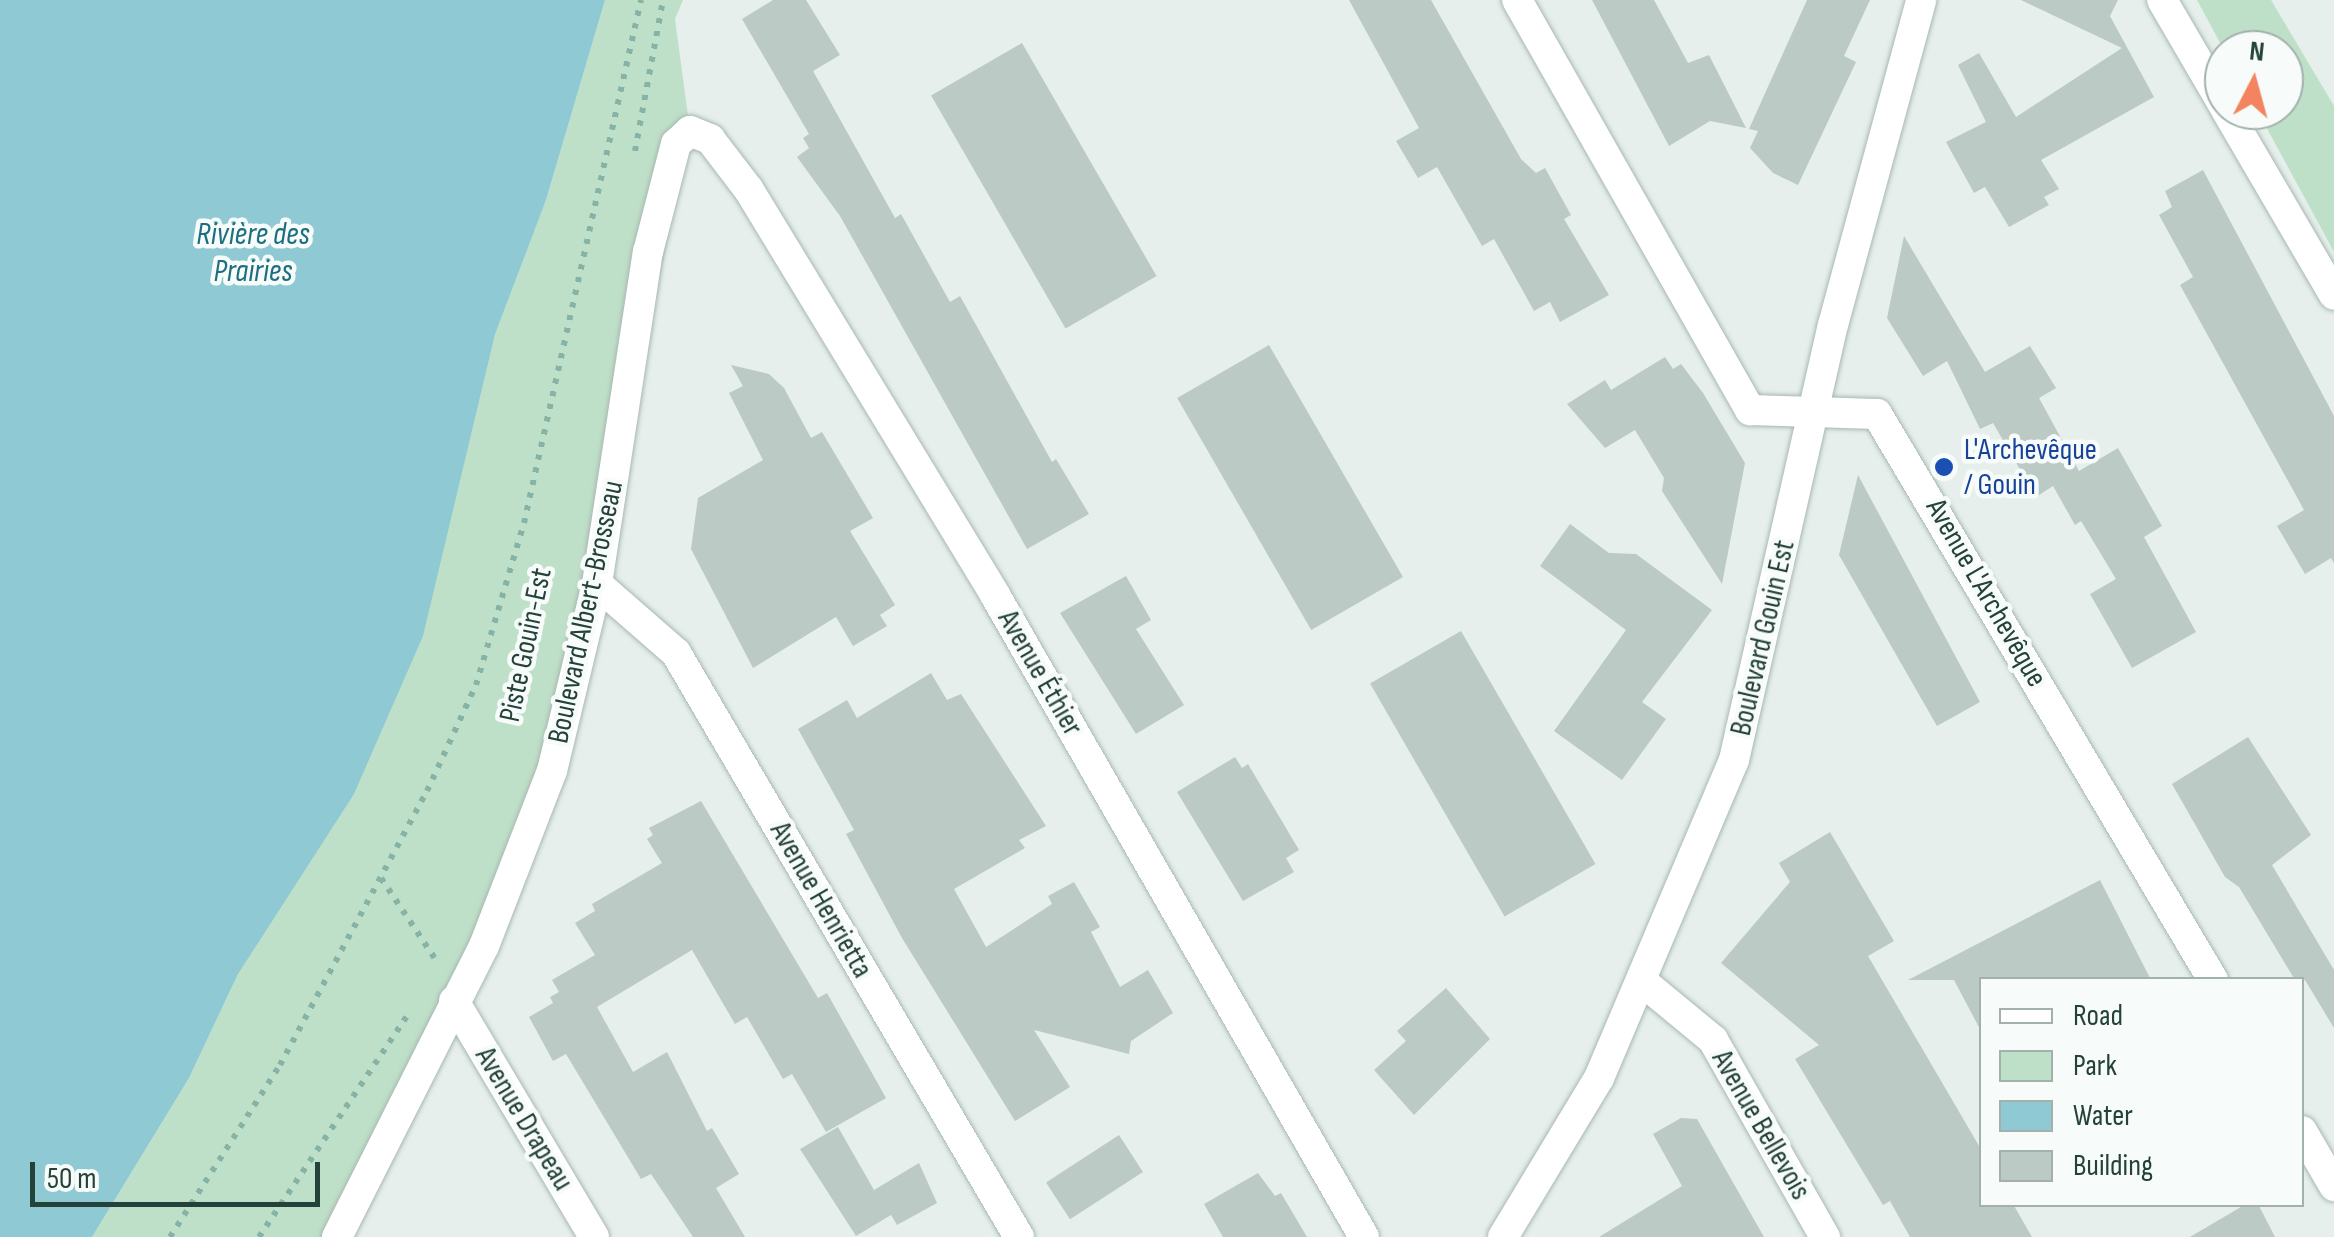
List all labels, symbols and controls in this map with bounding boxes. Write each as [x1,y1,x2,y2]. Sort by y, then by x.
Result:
north arrow [2204,30,2304,130]
text: N [2248,34,2266,69]
water label: Rivière des Prairies [196,217,310,292]
place label: L'Archevêque / Gouin [1964,432,2097,502]
marker: L'Archevêque / Gouin [1933,456,1955,478]
street label: Boulevard Albert-Brosseau [541,477,631,747]
street label: Avenue L'Archevêque [1918,493,2054,693]
street label: Boulevard Gouin Est [1723,537,1803,739]
street label: Piste Gouin-Est [492,565,560,725]
street label: Avenue Éthier [990,604,1090,742]
street label: Avenue Henrietta [762,816,880,984]
legend [1979,977,2304,1207]
text: Road [2073,998,2123,1034]
street label: Avenue Drapeau [467,1041,581,1197]
street label: Avenue Bellevois [1704,1044,1818,1206]
text: Park [2073,1048,2117,1084]
text: Water [2073,1098,2133,1134]
scale bar [35,1142,325,1204]
text: Building [2073,1148,2153,1184]
text: 50 m [47,1161,96,1197]

